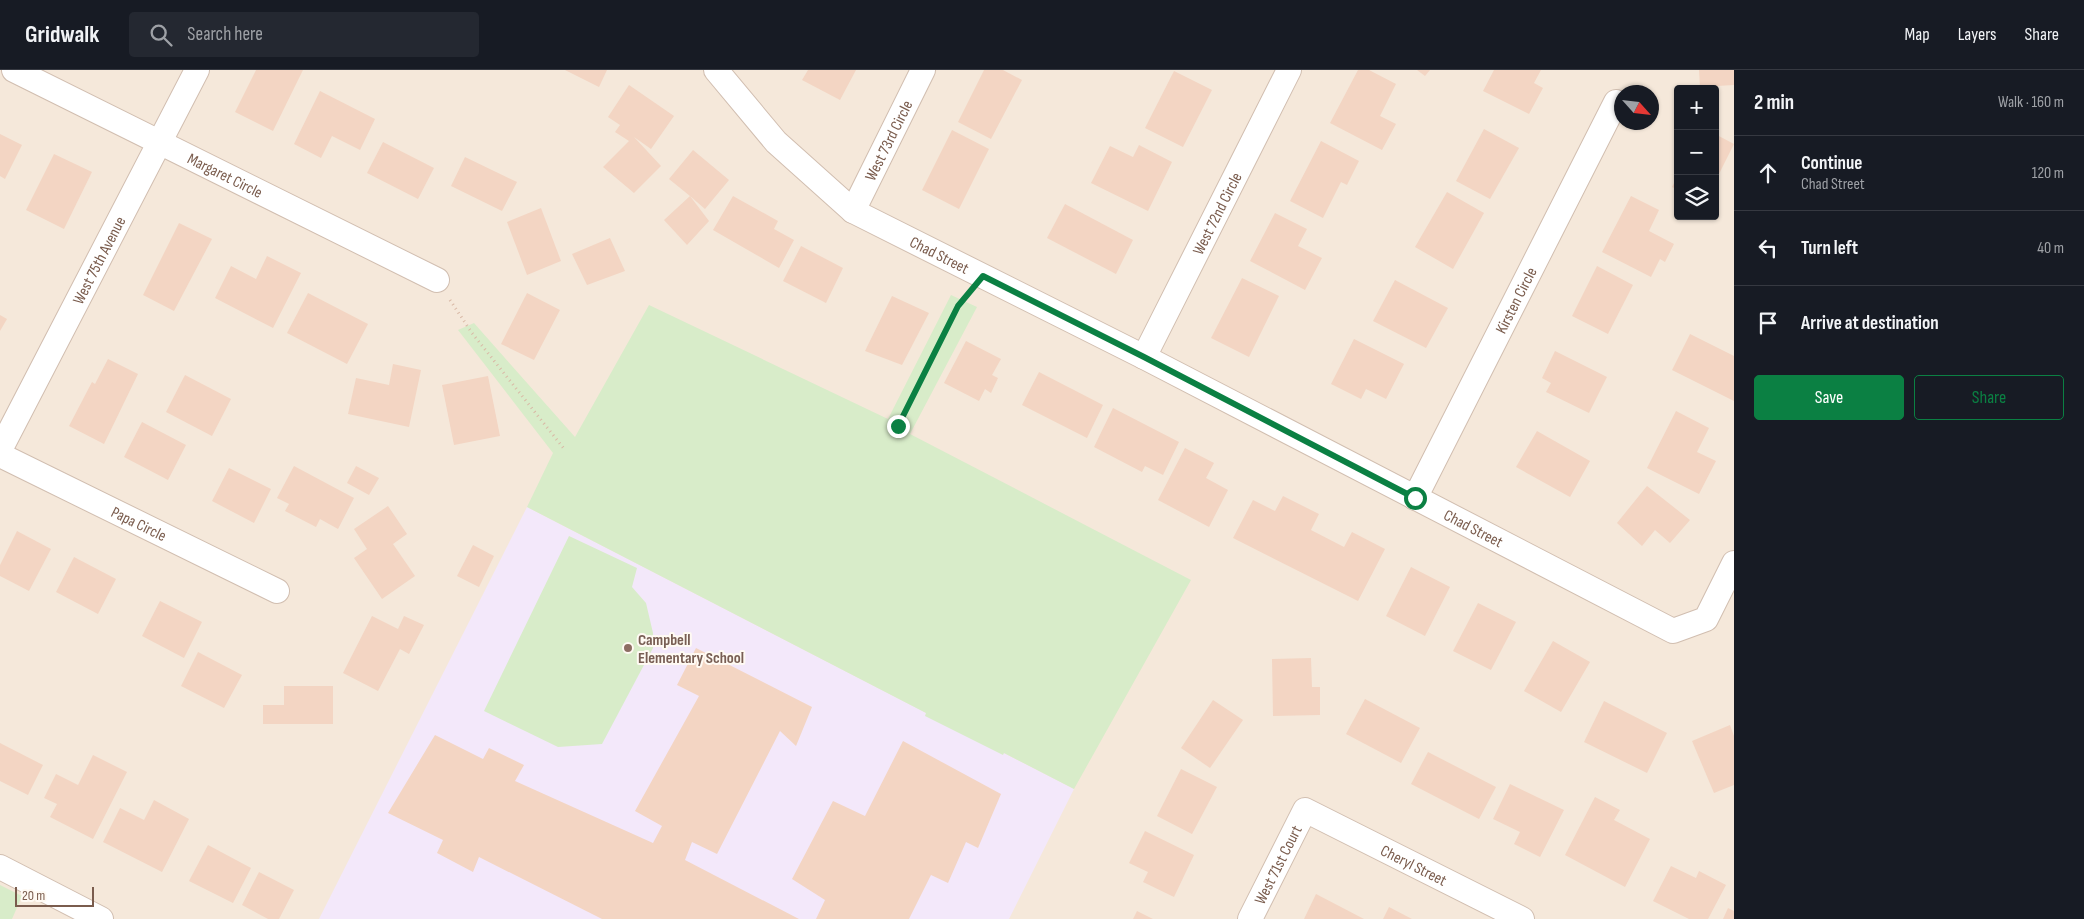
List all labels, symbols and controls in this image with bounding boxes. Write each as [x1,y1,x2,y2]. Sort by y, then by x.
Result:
search box [129,12,479,57]
text: Gridwalk [25,20,99,49]
icon: search [147,21,175,49]
text: Search here [187,23,263,46]
text: Map [1905,24,1930,45]
text: Layers [1958,24,1997,45]
text: Share [2025,24,2059,45]
north arrow [1614,85,1659,130]
map controls [1674,85,1719,220]
button: + [1674,85,1719,130]
text: 2 min [1754,90,1794,115]
text: Walk · 160 m [1998,93,2064,112]
street label: West 73rd Circle [862,98,917,184]
button: − [1674,130,1719,175]
street label: Margaret Circle [184,150,265,203]
text: Continue [1801,152,1862,175]
icon: ahead [1754,159,1782,187]
text: 120 m [2032,164,2064,183]
street label: West 72nd Circle [1189,170,1247,258]
button: layers [1674,175,1719,220]
text: Chad Street [1801,175,1865,194]
street label: West 75th Avenue [69,214,130,308]
street label: Chad Street [906,233,972,279]
icon: left [1754,234,1782,262]
text: Turn left [1801,237,1858,260]
text: 40 m [2037,239,2064,258]
street label: Kirsten Circle [1492,264,1542,337]
icon: arrive [1754,309,1782,337]
text: Arrive at destination [1801,312,1939,335]
button: Save [1754,375,1904,420]
button: Share [1914,375,2064,420]
route end [887,415,910,438]
route start [1404,487,1427,510]
street label: Papa Circle [108,503,169,546]
street label: Chad Street [1440,506,1506,552]
place label: Campbell Elementary School [638,631,744,668]
marker: Campbell Elementary School [622,642,634,654]
street label: West 71st Court [1251,823,1307,908]
street label: Cheryl Street [1377,842,1449,891]
scale bar [15,884,94,907]
text: 20 m [22,887,45,904]

